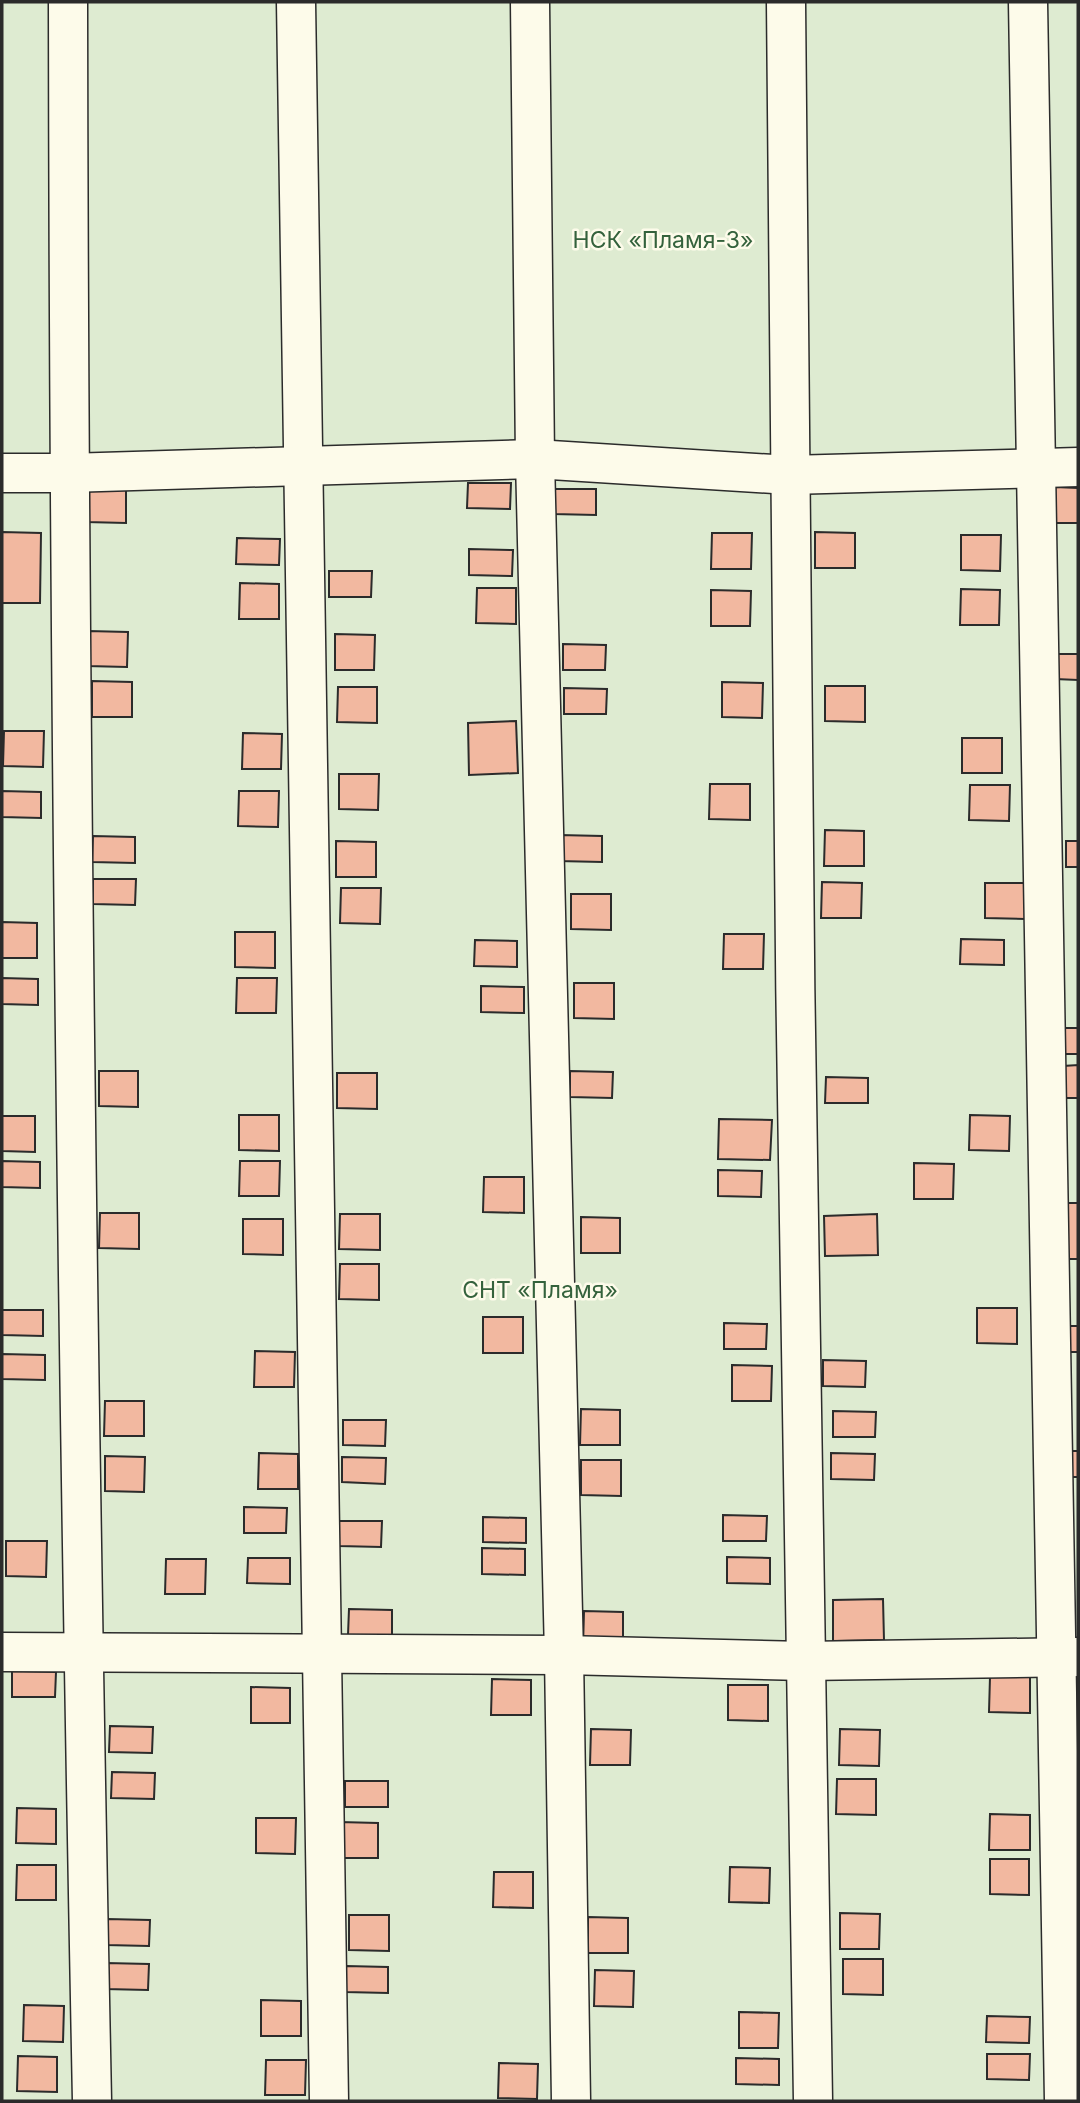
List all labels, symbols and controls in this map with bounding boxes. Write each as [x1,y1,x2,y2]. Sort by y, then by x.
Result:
park label: НСК «Пламя-3» [573,226,753,254]
park label: СНТ «Пламя» [462,1276,618,1304]

